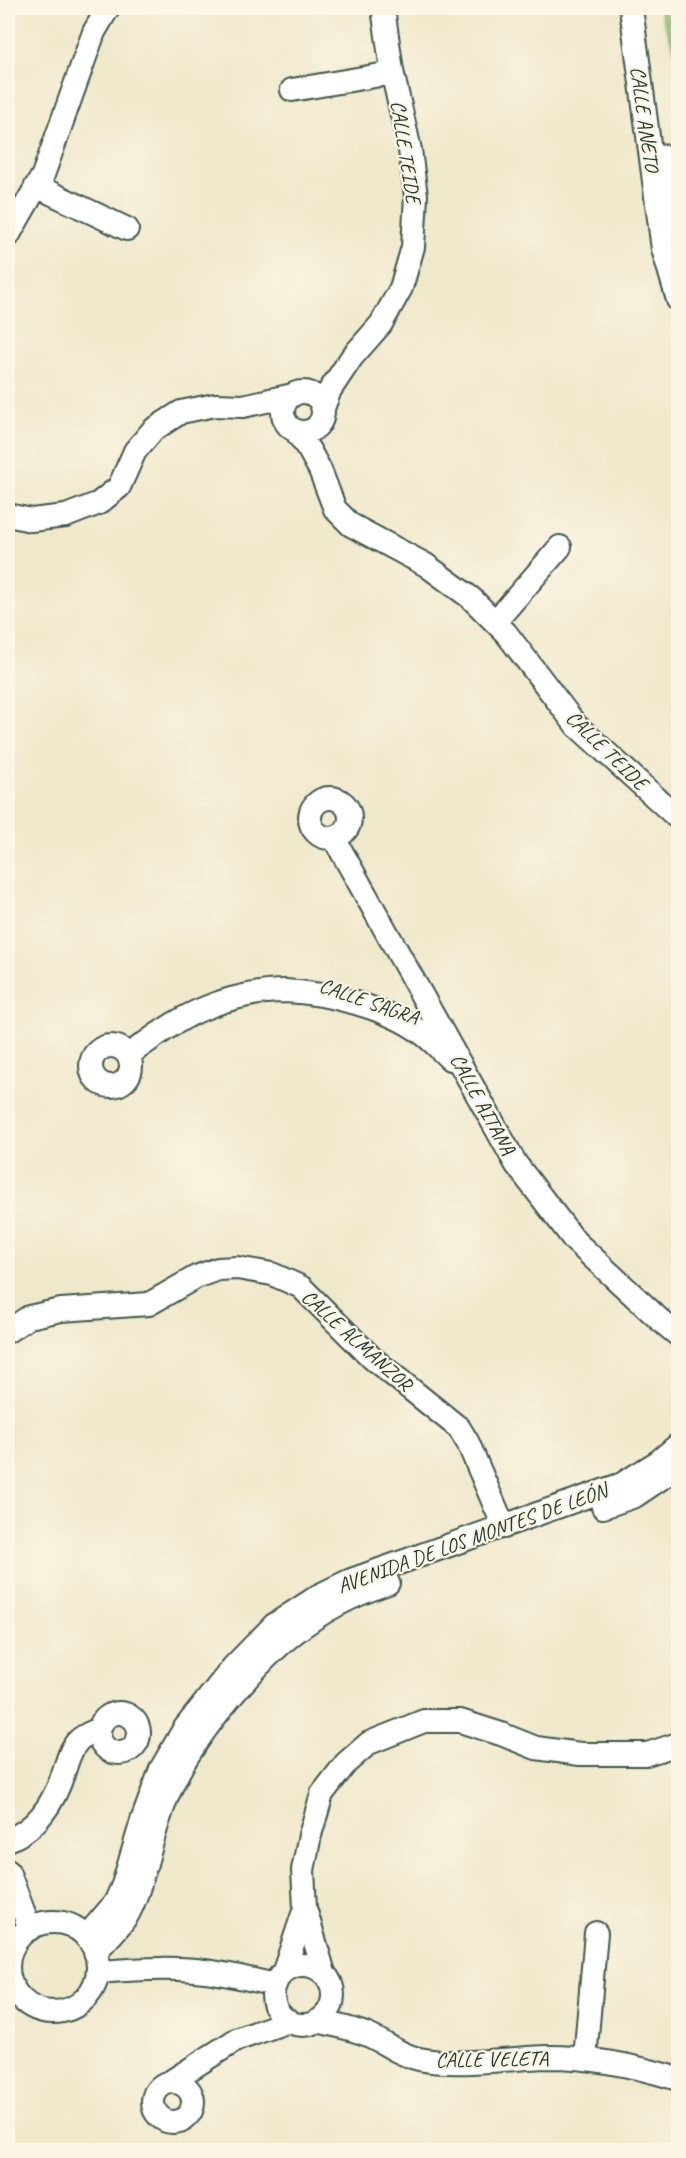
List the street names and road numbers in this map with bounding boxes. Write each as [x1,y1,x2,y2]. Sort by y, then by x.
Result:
street label: CALLE ANETO [625,65,666,176]
street label: CALLE TEIDE [385,99,427,208]
street label: CALLE TEIDE [561,705,655,797]
street label: CALLE SAGRA [316,972,423,1031]
street label: CALLE AITANA [445,1049,522,1160]
street label: CALLE ALMANZOR [296,1284,420,1398]
street label: AVENIDA DE LOS MONTES DE LEÓN [334,1476,614,1599]
street label: CALLE VELETA [436,2045,549,2073]

